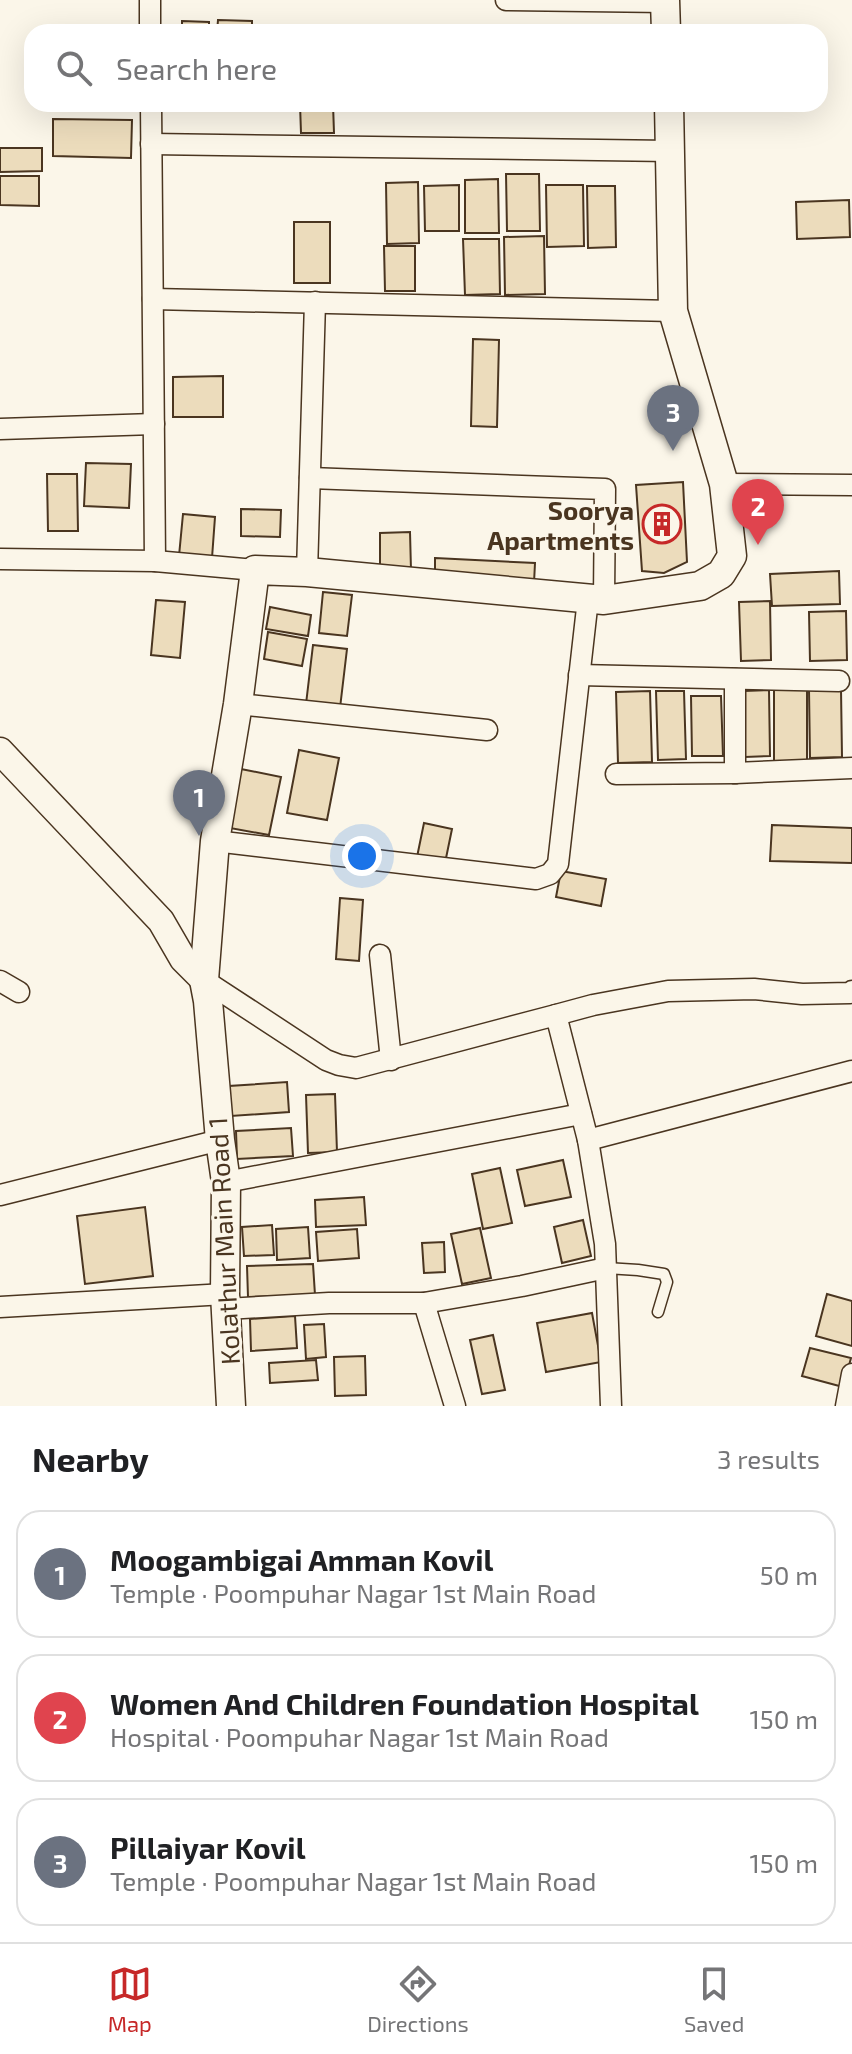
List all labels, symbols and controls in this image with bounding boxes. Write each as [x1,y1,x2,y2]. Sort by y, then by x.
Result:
search box [24,24,828,112]
icon: search [52,46,96,90]
text: Search here [116,50,277,86]
pin: 3 [647,385,699,451]
pin: 2 [732,479,784,545]
place label: Soorya Apartments [487,494,634,555]
building icon: Soorya Apartments [641,503,683,545]
pin: 1 [173,770,225,836]
your location [342,836,382,876]
street label: Kolathur Main Road 1 [201,1116,245,1366]
text: Nearby [32,1438,149,1479]
text: 3 results [717,1443,820,1474]
text: Moogambigai Amman Kovil [110,1541,493,1577]
text: 1 [54,1559,66,1590]
text: 50 m [760,1559,818,1590]
text: Temple · Poompuhar Nagar 1st Main Road [110,1577,596,1608]
text: Women And Children Foundation Hospital [110,1685,699,1721]
text: 2 [52,1703,68,1734]
text: 150 m [749,1703,818,1734]
text: Hospital · Poompuhar Nagar 1st Main Road [110,1721,609,1752]
text: Pillaiyar Kovil [110,1829,305,1865]
text: 3 [53,1847,67,1878]
text: 150 m [749,1847,818,1878]
text: Temple · Poompuhar Nagar 1st Main Road [110,1865,596,1896]
tab: Map [108,1962,152,2036]
tab: Directions [367,1962,469,2036]
tab: Saved [684,1962,744,2036]

